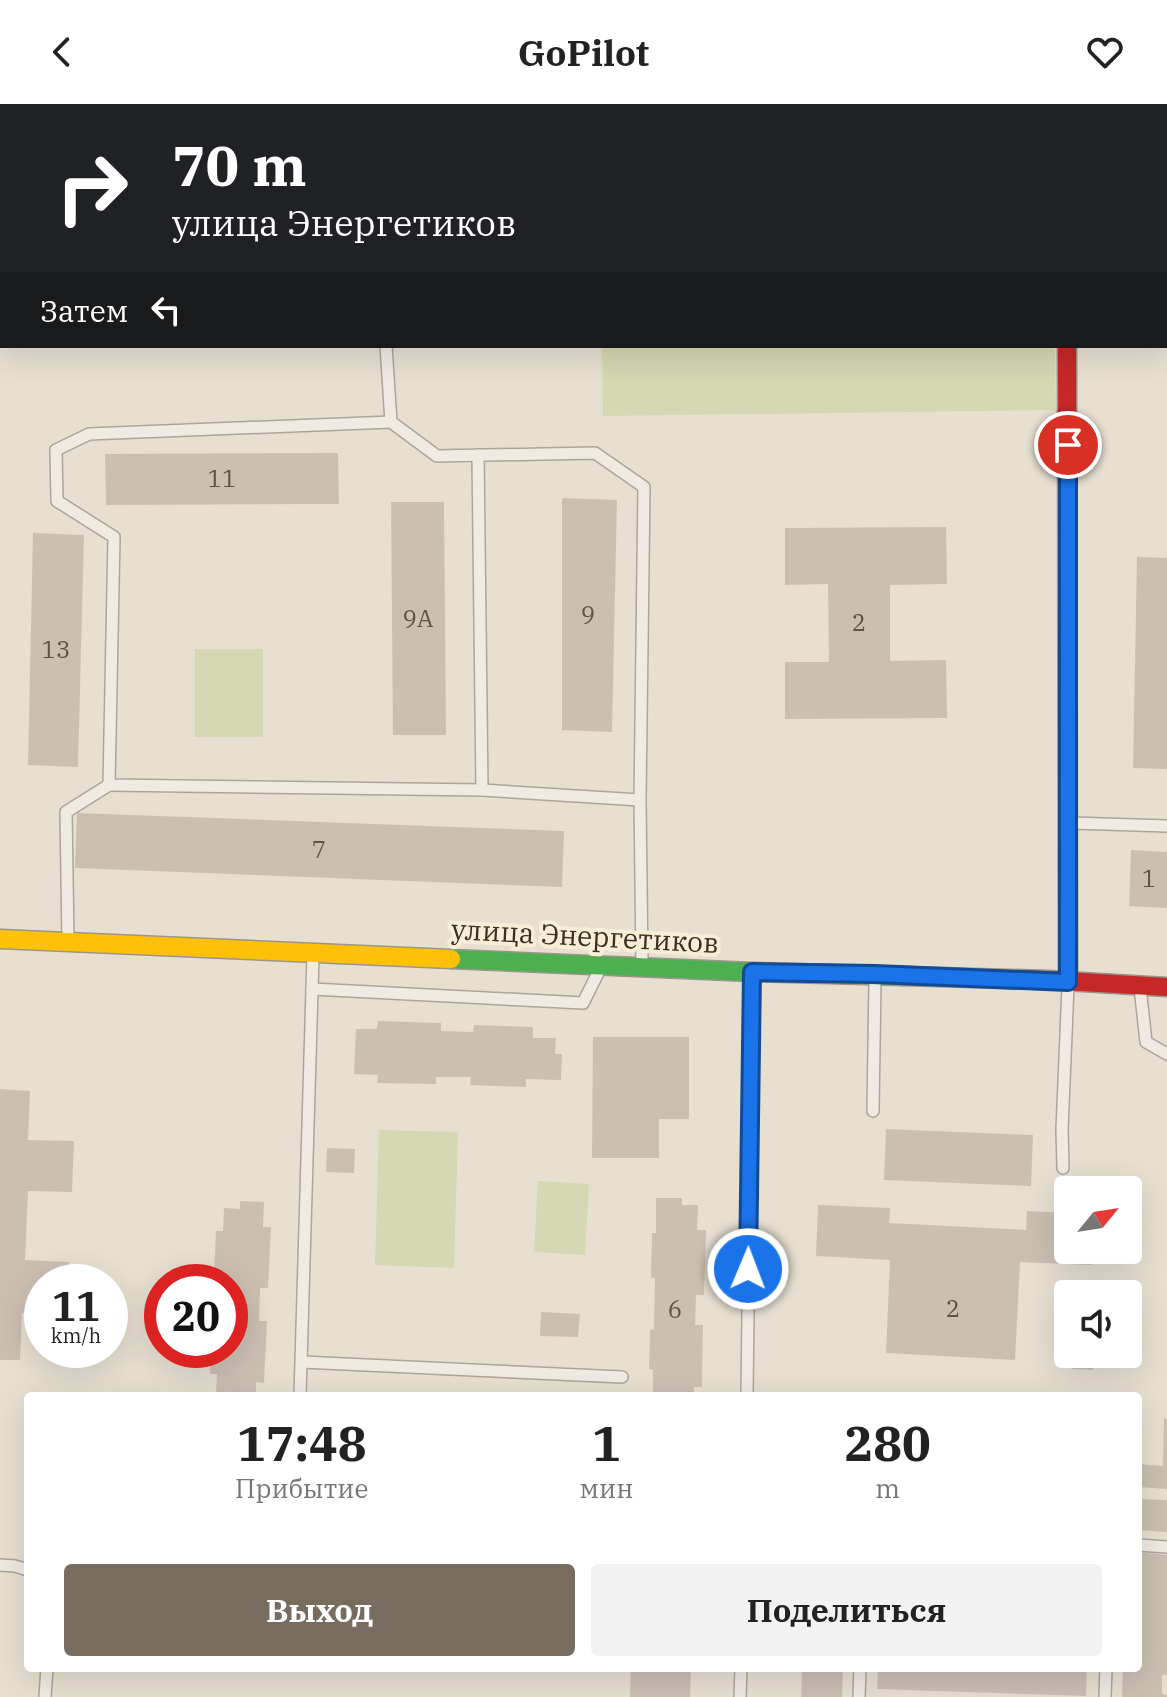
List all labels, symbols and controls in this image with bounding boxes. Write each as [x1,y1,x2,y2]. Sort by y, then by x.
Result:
text: GoPilot [518,29,649,76]
icon: back [40,30,84,74]
icon: heart [1083,30,1127,74]
text: 70 m [172,129,307,201]
icon: right [40,136,144,240]
text: улица Энергетиков [172,199,516,246]
icon: left [144,288,188,332]
text: Затем [40,291,128,330]
pin [1034,411,1102,479]
icon: arrive [1046,423,1090,467]
house number: 11 [208,462,236,494]
house number: 9 [581,598,595,630]
house number: 9А [403,602,434,634]
house number: 2 [852,606,866,638]
house number: 13 [42,633,70,665]
house number: 7 [312,833,326,865]
house number: 1 [1142,862,1156,894]
street label: улица Энергетиков [450,910,720,961]
north arrow [1054,1176,1142,1264]
map controls [1054,1176,1142,1368]
position arrow [706,1227,790,1311]
speed limit sign: 20 [144,1264,248,1368]
text: 11 [52,1280,100,1332]
button: sound [1054,1280,1142,1368]
house number: 2 [946,1292,960,1324]
house number: 6 [668,1293,682,1325]
text: km/h [51,1322,101,1349]
text: 17:48 [237,1412,367,1474]
text: 1 [592,1412,621,1474]
text: 280 [844,1412,931,1474]
text: Прибытие [235,1471,368,1505]
text: мин [580,1471,633,1505]
text: m [875,1471,900,1505]
button: Выход [64,1564,575,1656]
button: Поделиться [591,1564,1102,1656]

